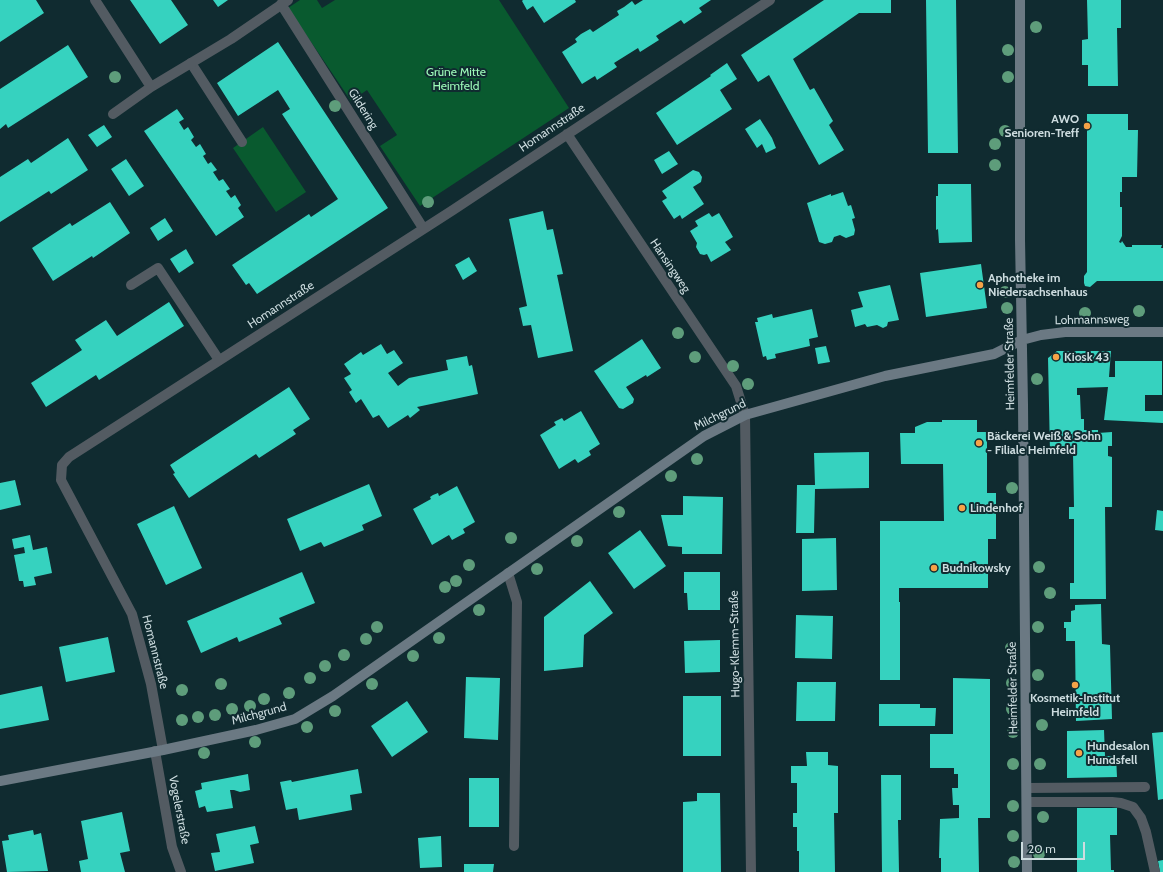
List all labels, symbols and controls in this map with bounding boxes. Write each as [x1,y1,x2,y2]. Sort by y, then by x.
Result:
park label: Grüne Mitte Heimfeld [426,65,486,93]
street label: Gildering [345,86,381,132]
street label: Homannstraße [516,101,588,155]
place label: AWO Senioren-Treff [1004,112,1079,140]
marker: AWO Senioren-Treff [1082,121,1092,131]
street label: Hansingweg [647,236,693,296]
place label: Aphotheke im Niedersachsenhaus [988,271,1088,299]
street label: Homannstraße [245,278,317,332]
marker: Aphotheke im Niedersachsenhaus [975,280,985,290]
street label: Lohmannsweg [1055,312,1129,328]
street label: Heimfelder Straße [1002,317,1018,411]
place label: Kiosk 43 [1064,350,1109,364]
marker: Kiosk 43 [1051,352,1061,362]
street label: Milchgrund [692,396,748,434]
place label: Bäckerei Weiß & Sohn - Filiale Heimfeld [987,429,1101,457]
marker: Bäckerei Weiß & Sohn - Filiale Heimfeld [974,438,984,448]
place label: Lindenhof [970,501,1023,515]
marker: Lindenhof [957,503,967,513]
place label: Budnikowsky [942,561,1011,575]
marker: Budnikowsky [929,563,939,573]
street label: Hugo-Klemm-Straße [727,590,743,698]
street label: Homannstraße [139,613,171,691]
street label: Heimfelder Straße [1005,641,1021,735]
marker: Kosmetik-Institut Heimfeld [1070,680,1080,690]
place label: Kosmetik-Institut Heimfeld [1030,691,1120,719]
street label: Milchgrund [230,700,288,728]
place label: Hundesalon Hundsfell [1087,739,1150,767]
marker: Hundesalon Hundsfell [1074,748,1084,758]
street label: Vogelerstraße [165,775,193,845]
scale bar [1023,834,1087,860]
text: 20 m [1028,841,1056,856]

